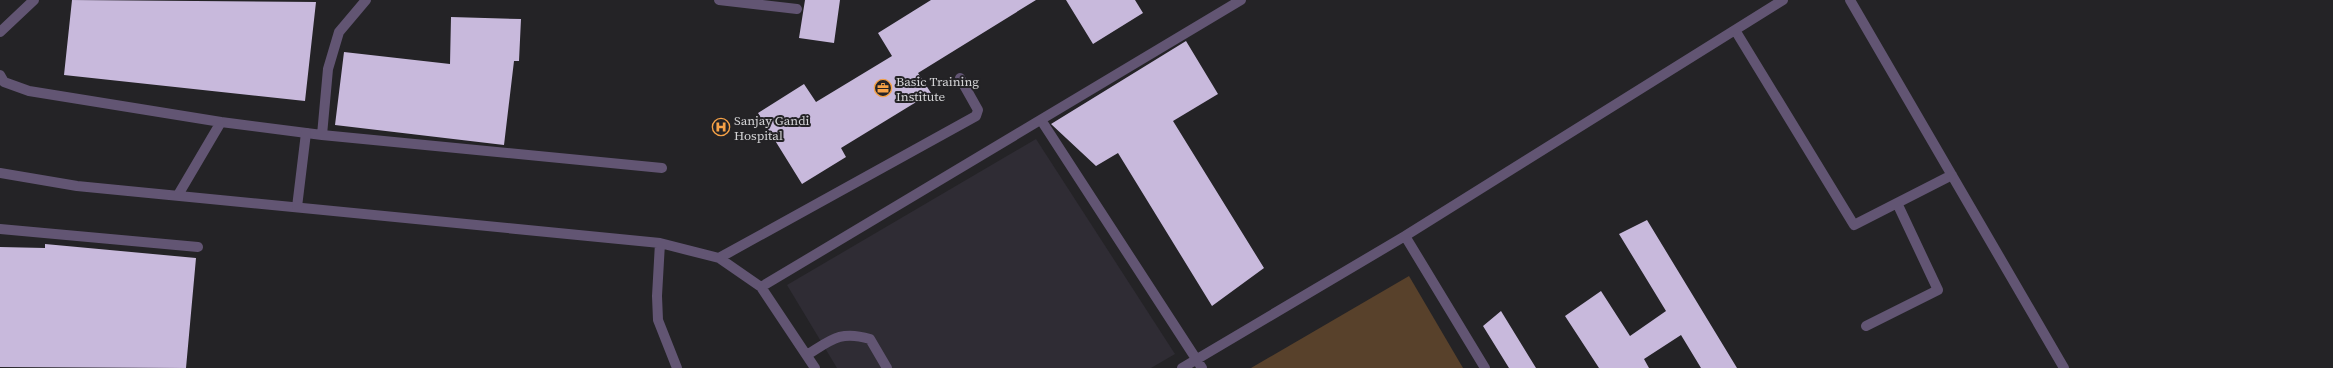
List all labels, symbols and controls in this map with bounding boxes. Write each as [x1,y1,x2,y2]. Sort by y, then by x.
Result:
place label: Basic Training Institute [896,73,979,105]
office icon: Basic Training Institute [873,78,893,98]
place label: Sanjay Gandi Hospital [734,112,810,144]
hospital icon: Sanjay Gandi Hospital [711,117,731,137]

